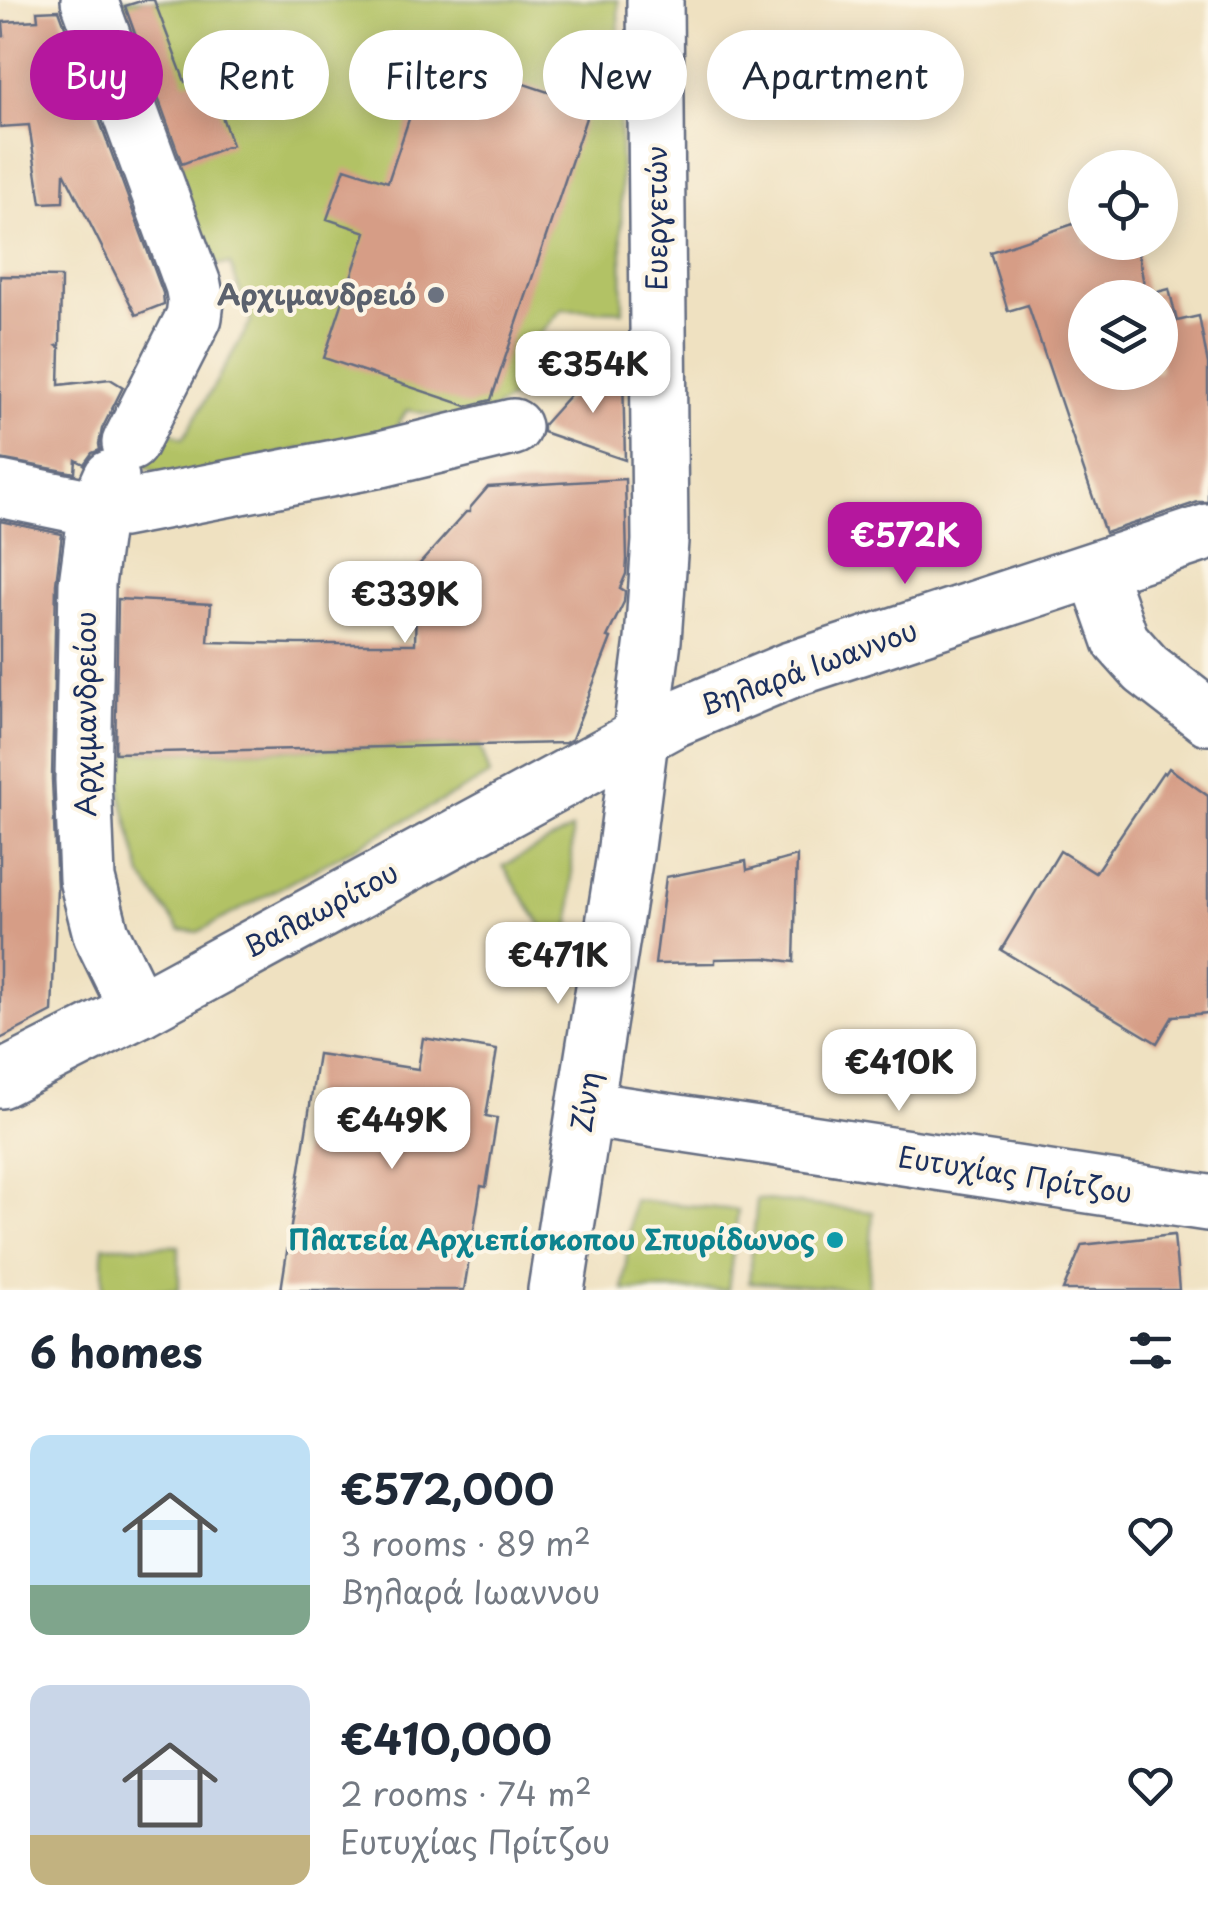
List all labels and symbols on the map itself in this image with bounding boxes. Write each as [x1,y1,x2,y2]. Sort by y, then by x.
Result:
street label: Ευεργετών [634,145,677,291]
place label: Αρχιμανδρειό [217,272,416,315]
marker: Αρχιμανδρειό [425,284,447,306]
pin: €354K [523,331,663,416]
pin: €572K [835,502,975,587]
pin: €339K [335,561,475,646]
street label: Βηλαρά Ιωαννου [694,607,923,726]
street label: Αρχιμανδρείου [63,611,106,817]
street label: Βαλαωρίτου [235,850,405,967]
pin: €471K [488,922,628,1007]
pin: €410K [829,1029,969,1114]
street label: Ζίνη [559,1068,611,1135]
pin: €449K [322,1087,462,1172]
street label: Ευτυχίας Πρίτζου [895,1134,1135,1213]
place label: Πλατεία Αρχιεπίσκοπου Σπυρίδωνος [288,1217,815,1260]
marker: Πλατεία Αρχιεπίσκοπου Σπυρίδωνος [824,1229,846,1251]

